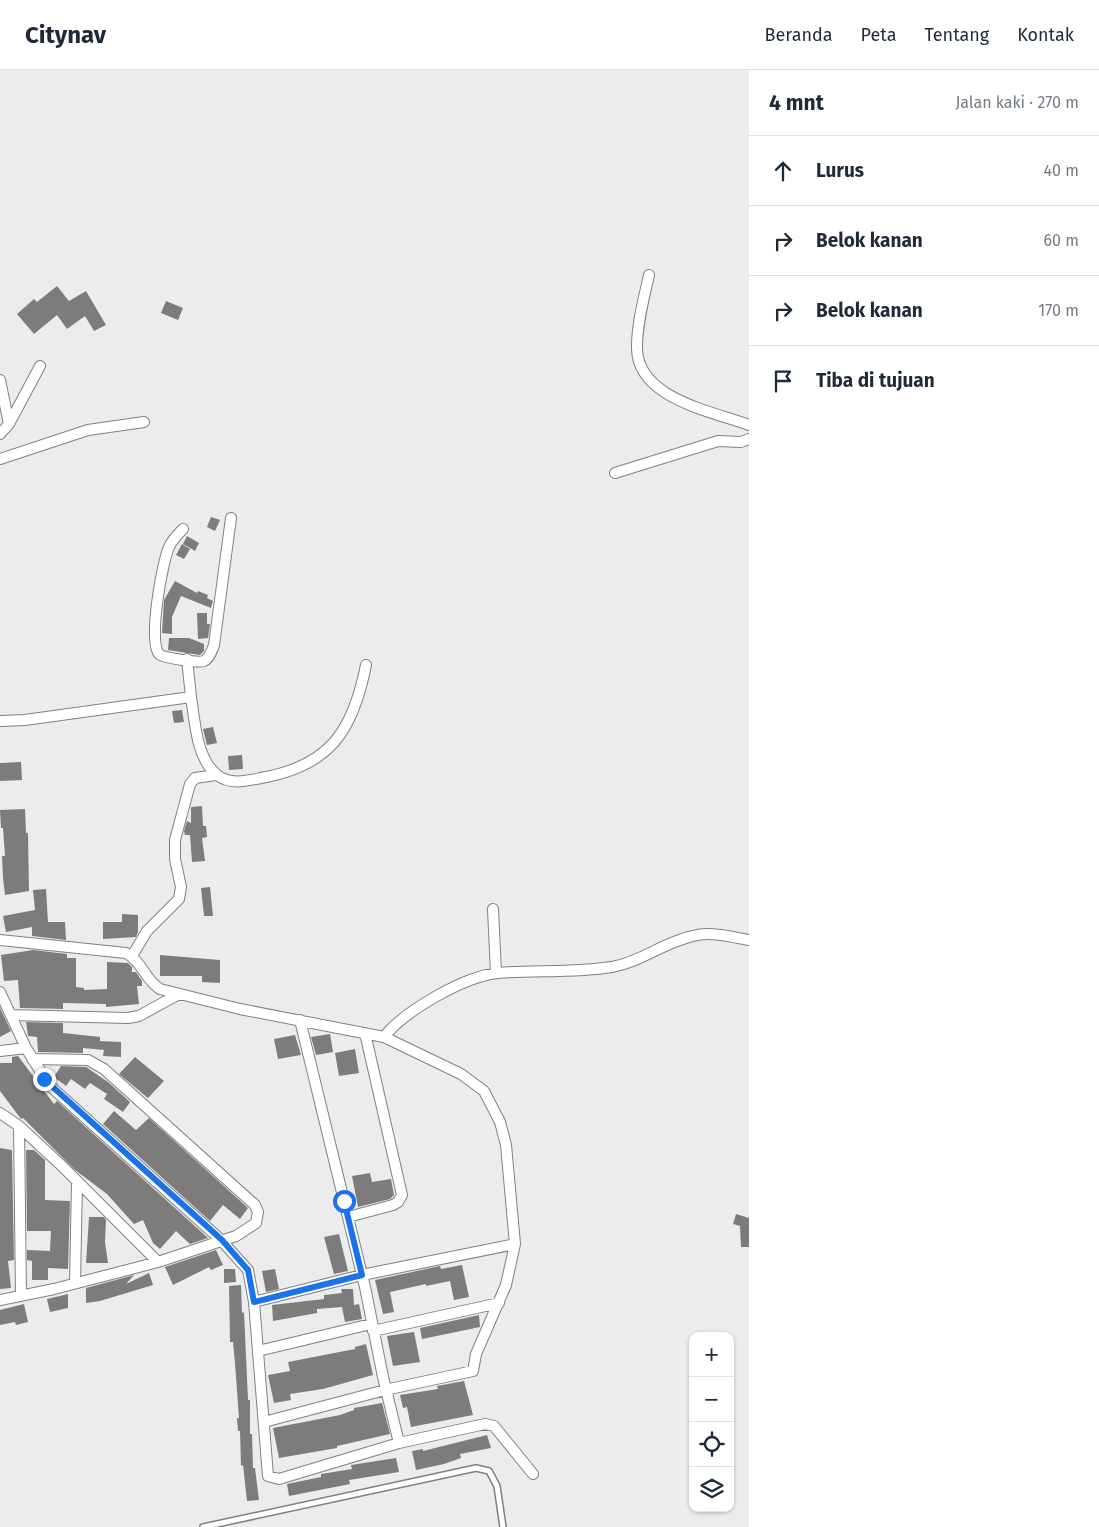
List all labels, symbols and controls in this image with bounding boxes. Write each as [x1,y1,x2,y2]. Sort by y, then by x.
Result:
text: Citynav [25,21,106,49]
text: Beranda [765,24,833,46]
text: Peta [861,24,896,46]
text: Tentang [924,24,989,46]
text: Kontak [1017,24,1074,46]
text: 4 mnt [769,90,824,116]
text: Jalan kaki · 270 m [955,93,1079,112]
icon: ahead [769,157,797,185]
text: Lurus [816,159,864,182]
text: 40 m [1044,161,1079,180]
icon: right [769,227,797,255]
text: Belok kanan [816,229,923,252]
text: 60 m [1044,231,1079,250]
icon: right [769,297,797,325]
text: Belok kanan [816,299,923,322]
text: 170 m [1038,301,1079,320]
icon: arrive [769,367,797,395]
text: Tiba di tujuan [816,369,935,392]
route end [33,1068,56,1091]
route start [333,1190,356,1213]
map controls [689,1332,734,1512]
button: + [689,1332,734,1377]
button: − [689,1377,734,1422]
button: locate [689,1422,734,1467]
button: layers [689,1467,734,1512]

